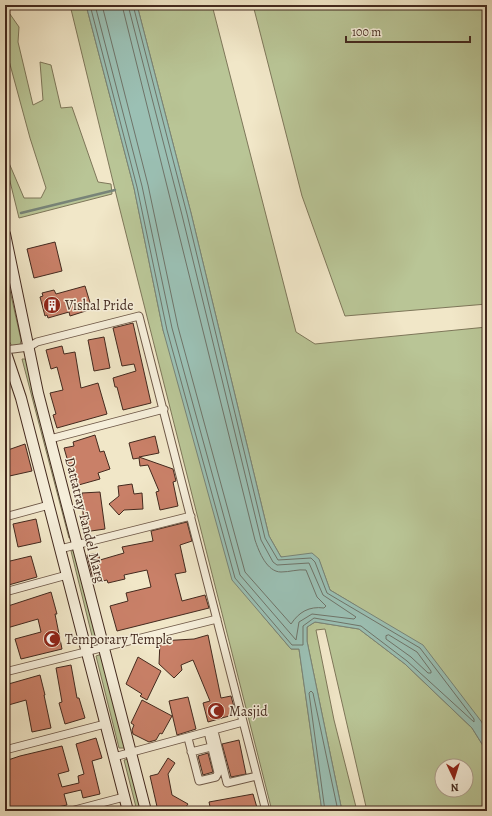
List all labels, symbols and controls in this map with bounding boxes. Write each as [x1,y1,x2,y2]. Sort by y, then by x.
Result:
scale bar [346,18,470,44]
text: 100 m [352,24,381,40]
building icon: Vishal Pride [42,295,62,315]
place label: Vishal Pride [64,296,133,315]
street label: Dattatray Tandel Marg [60,455,110,585]
mosque icon: Temporary Temple [42,629,62,649]
place label: Temporary Temple [65,630,172,649]
mosque icon: Masjid [206,701,226,721]
place label: Masjid [229,702,268,721]
north arrow [434,758,474,798]
text: N [450,780,459,795]

